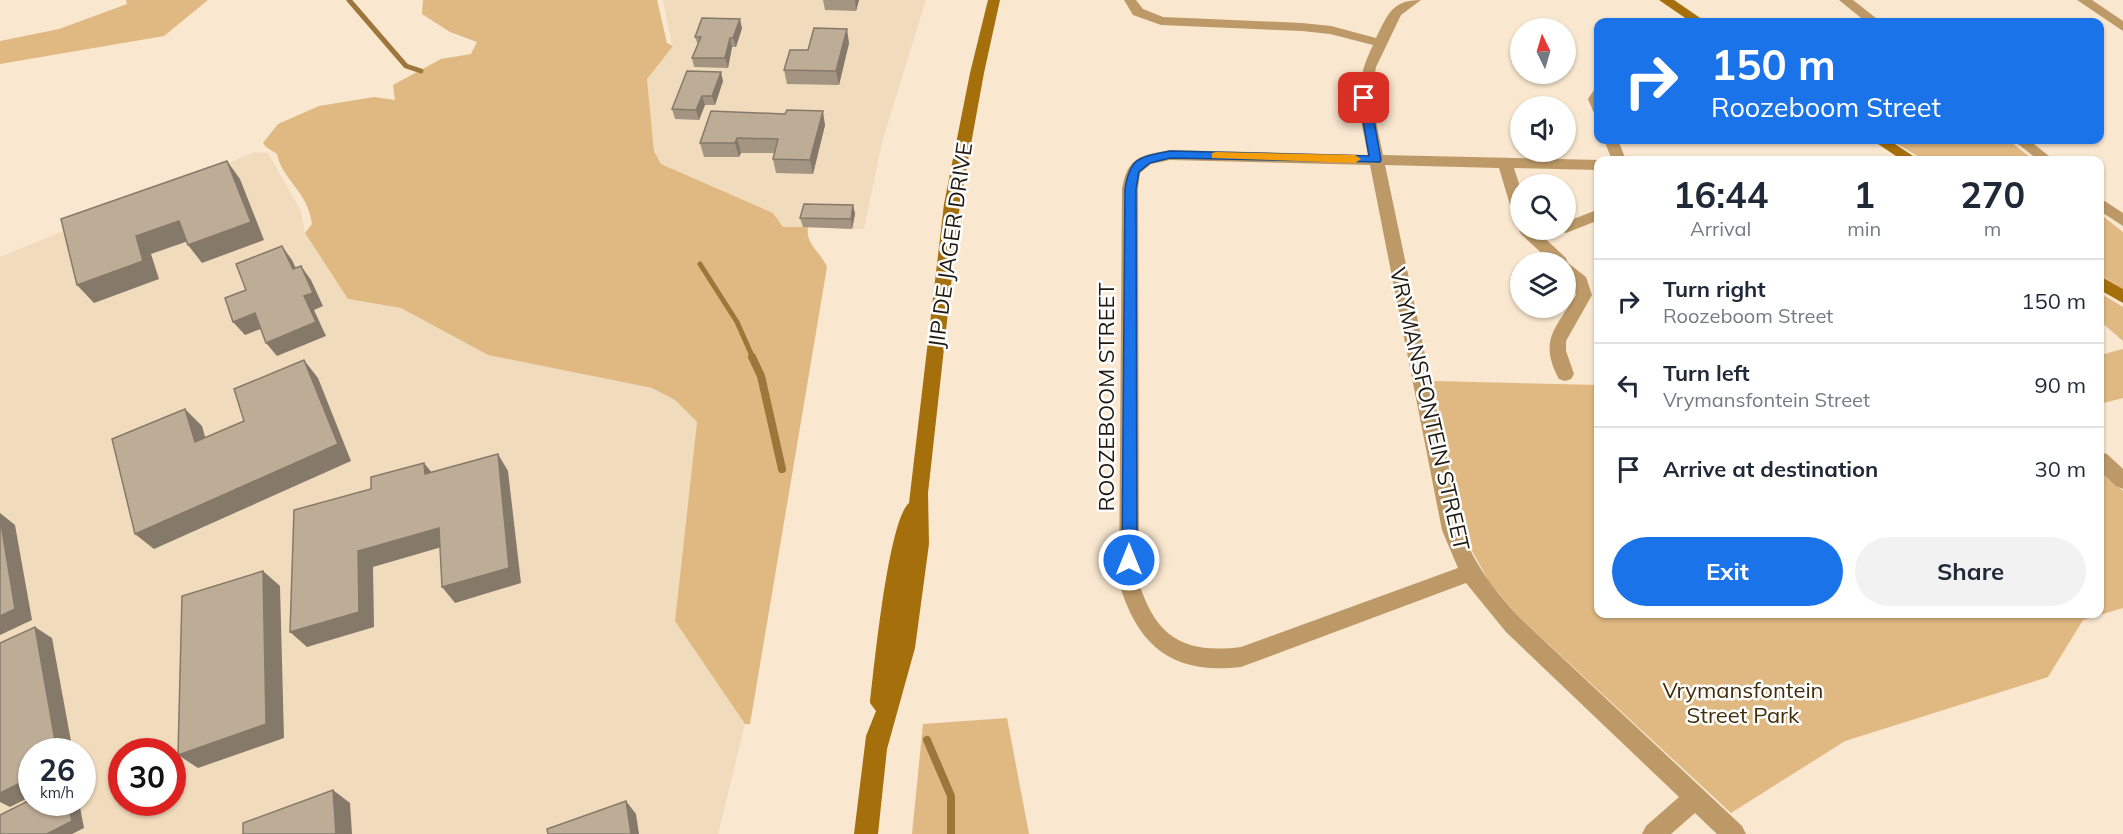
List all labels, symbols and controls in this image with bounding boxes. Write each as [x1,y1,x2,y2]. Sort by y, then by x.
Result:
north arrow [1510,18,1576,84]
map controls [1510,18,1576,318]
text: 150 m [1711,38,1836,91]
icon: right [1612,42,1690,120]
pin [1338,72,1389,123]
icon: arrive [1347,81,1380,114]
text: Roozeboom Street [1711,90,1941,124]
button: sound [1510,96,1576,162]
street label: JIP DE JAGER DRIVE [922,141,978,349]
text: 16:44 [1673,172,1768,217]
text: 1 [1853,172,1875,217]
text: 270 [1960,172,2025,217]
button: search [1510,174,1576,240]
text: Arrival [1690,216,1751,241]
text: min [1847,216,1881,241]
text: m [1984,216,2001,241]
button: layers [1510,252,1576,318]
street label: VRYMANSFONTEIN STREET [1384,265,1476,553]
text: Turn right [1663,275,1766,303]
street label: ROOZEBOOM STREET [1092,282,1120,512]
icon: right [1612,285,1645,318]
text: 150 m [2021,287,2086,315]
text: Roozeboom Street [1663,303,1833,328]
text: Turn left [1663,359,1750,387]
icon: left [1612,369,1645,402]
text: 90 m [2035,371,2086,399]
text: Vrymansfontein Street [1663,387,1870,412]
icon: arrive [1612,453,1645,486]
text: Arrive at destination [1663,455,1878,483]
text: 30 m [2035,455,2086,483]
position arrow [1097,528,1161,592]
button: Exit [1612,537,1843,606]
button: Share [1855,537,2086,606]
park label: Vrymansfontein Street Park [1662,676,1824,729]
speed limit sign: 30 [108,738,186,816]
text: 26 [39,751,75,789]
text: km/h [40,783,74,802]

